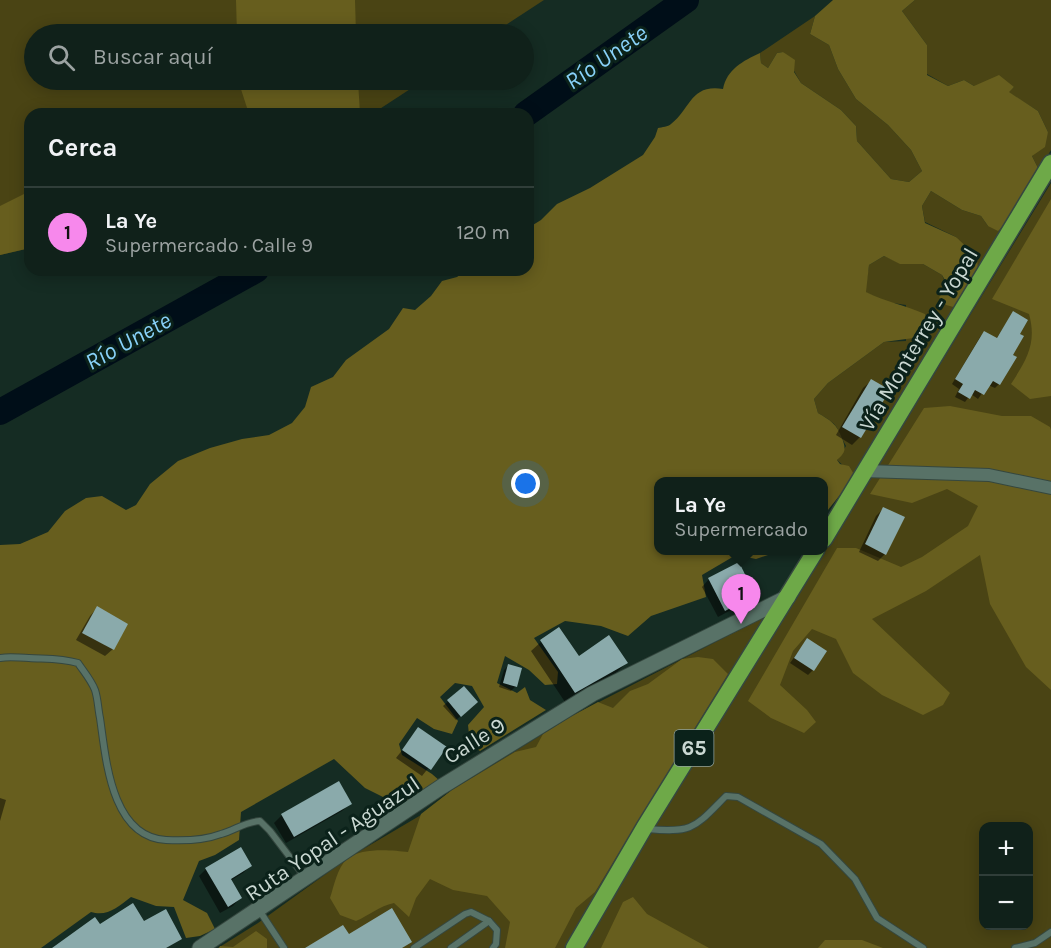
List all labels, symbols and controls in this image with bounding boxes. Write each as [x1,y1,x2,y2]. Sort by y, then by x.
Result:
water label: Río Unete [559,19,653,95]
search box [24,24,534,90]
icon: search [45,41,78,74]
text: Buscar aquí [93,44,213,70]
text: Cerca [48,132,117,163]
text: La Ye [105,208,157,234]
text: 1 [64,221,71,244]
text: 120 m [456,221,510,244]
text: Supermercado · Calle 9 [105,234,313,257]
street label: Vía Monterrey - Yopal [854,243,984,436]
water label: Río Unete [80,306,176,376]
your location [511,469,540,498]
popup [654,477,828,555]
text: La Ye [674,492,726,518]
text: Supermercado [674,518,808,541]
pin: 1 [722,574,760,624]
street label: Calle 9 [439,712,510,770]
road number: 65 [674,730,714,766]
street label: Ruta Yopal - Aguazul [240,771,425,907]
map controls [979,822,1033,930]
button: + [979,822,1033,876]
button: − [979,876,1033,930]

